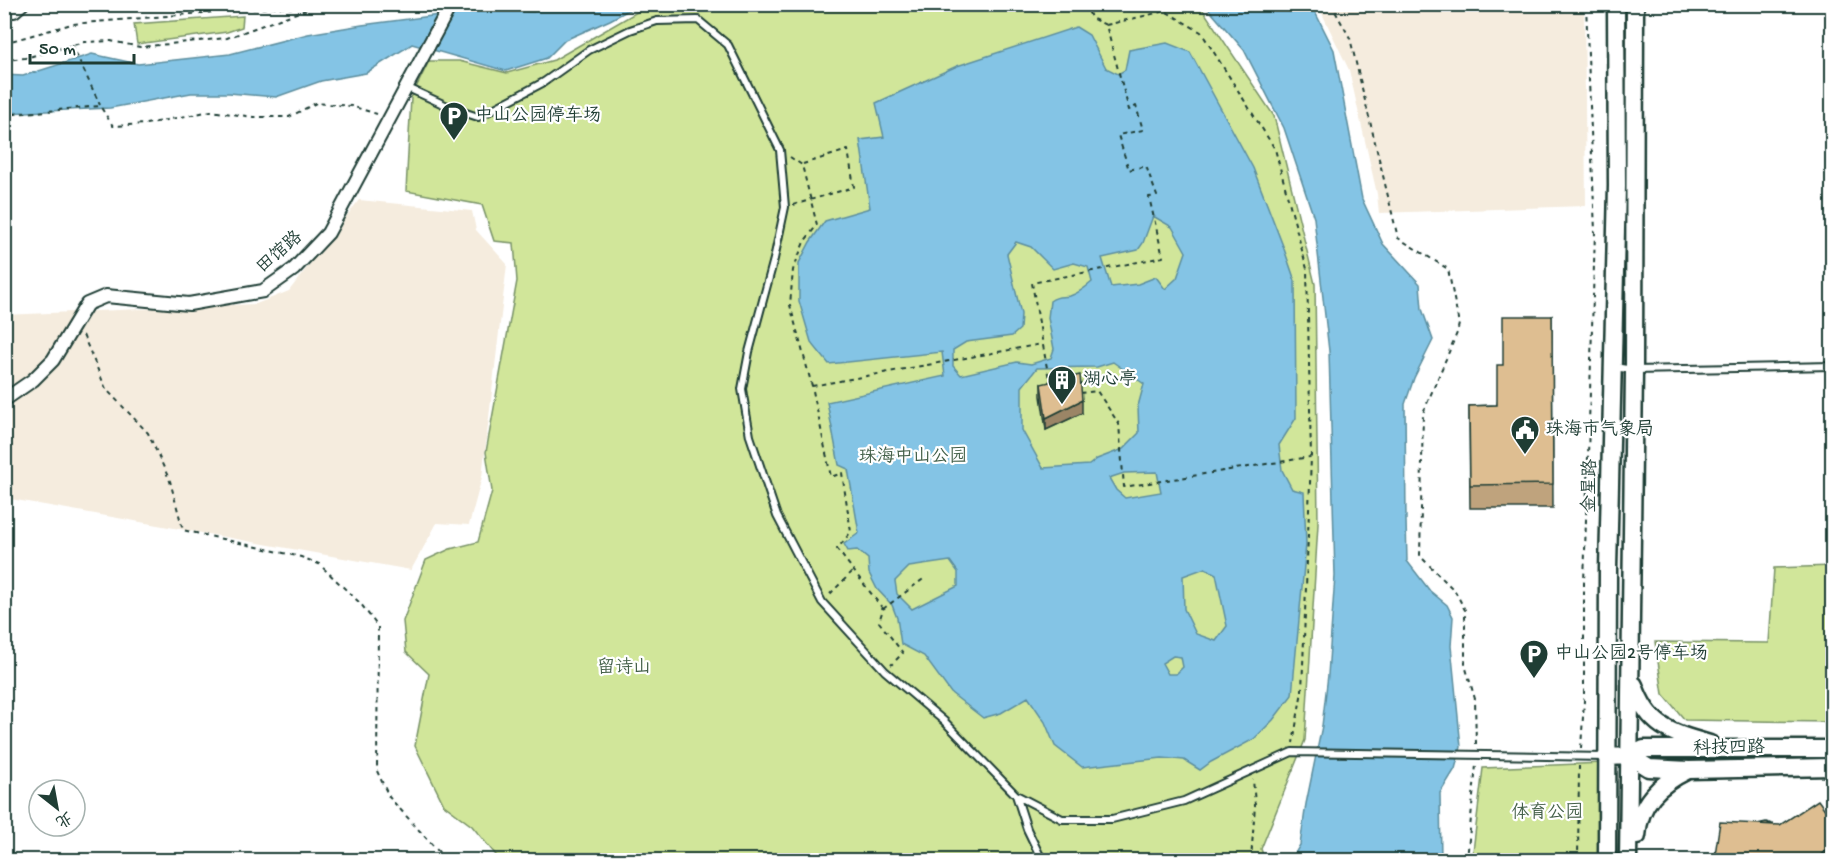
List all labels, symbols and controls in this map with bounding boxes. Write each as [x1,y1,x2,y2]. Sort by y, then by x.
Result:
scale bar [30,27,134,65]
text: 50 m [39,40,76,61]
parking icon: 中山公园停车场 [438,100,470,142]
place label: 中山公园停车场 [475,105,601,127]
street label: 田馆路 [252,227,307,279]
building icon: 湖心亭 [1046,364,1078,406]
place label: 湖心亭 [1083,369,1137,391]
public building icon: 珠海市气象局 [1509,414,1541,456]
place label: 珠海市气象局 [1546,419,1654,441]
park label: 珠海中山公园 [859,446,967,468]
street label: 金星路 [1579,459,1602,513]
parking icon: 中山公园2号停车场 [1518,638,1550,680]
place label: 中山公园2号停车场 [1555,643,1708,665]
park label: 留诗山 [597,656,651,679]
street label: 科技四路 [1693,737,1765,760]
north arrow [27,778,87,838]
park label: 体育公园 [1511,802,1583,824]
text: 北 [51,806,75,831]

